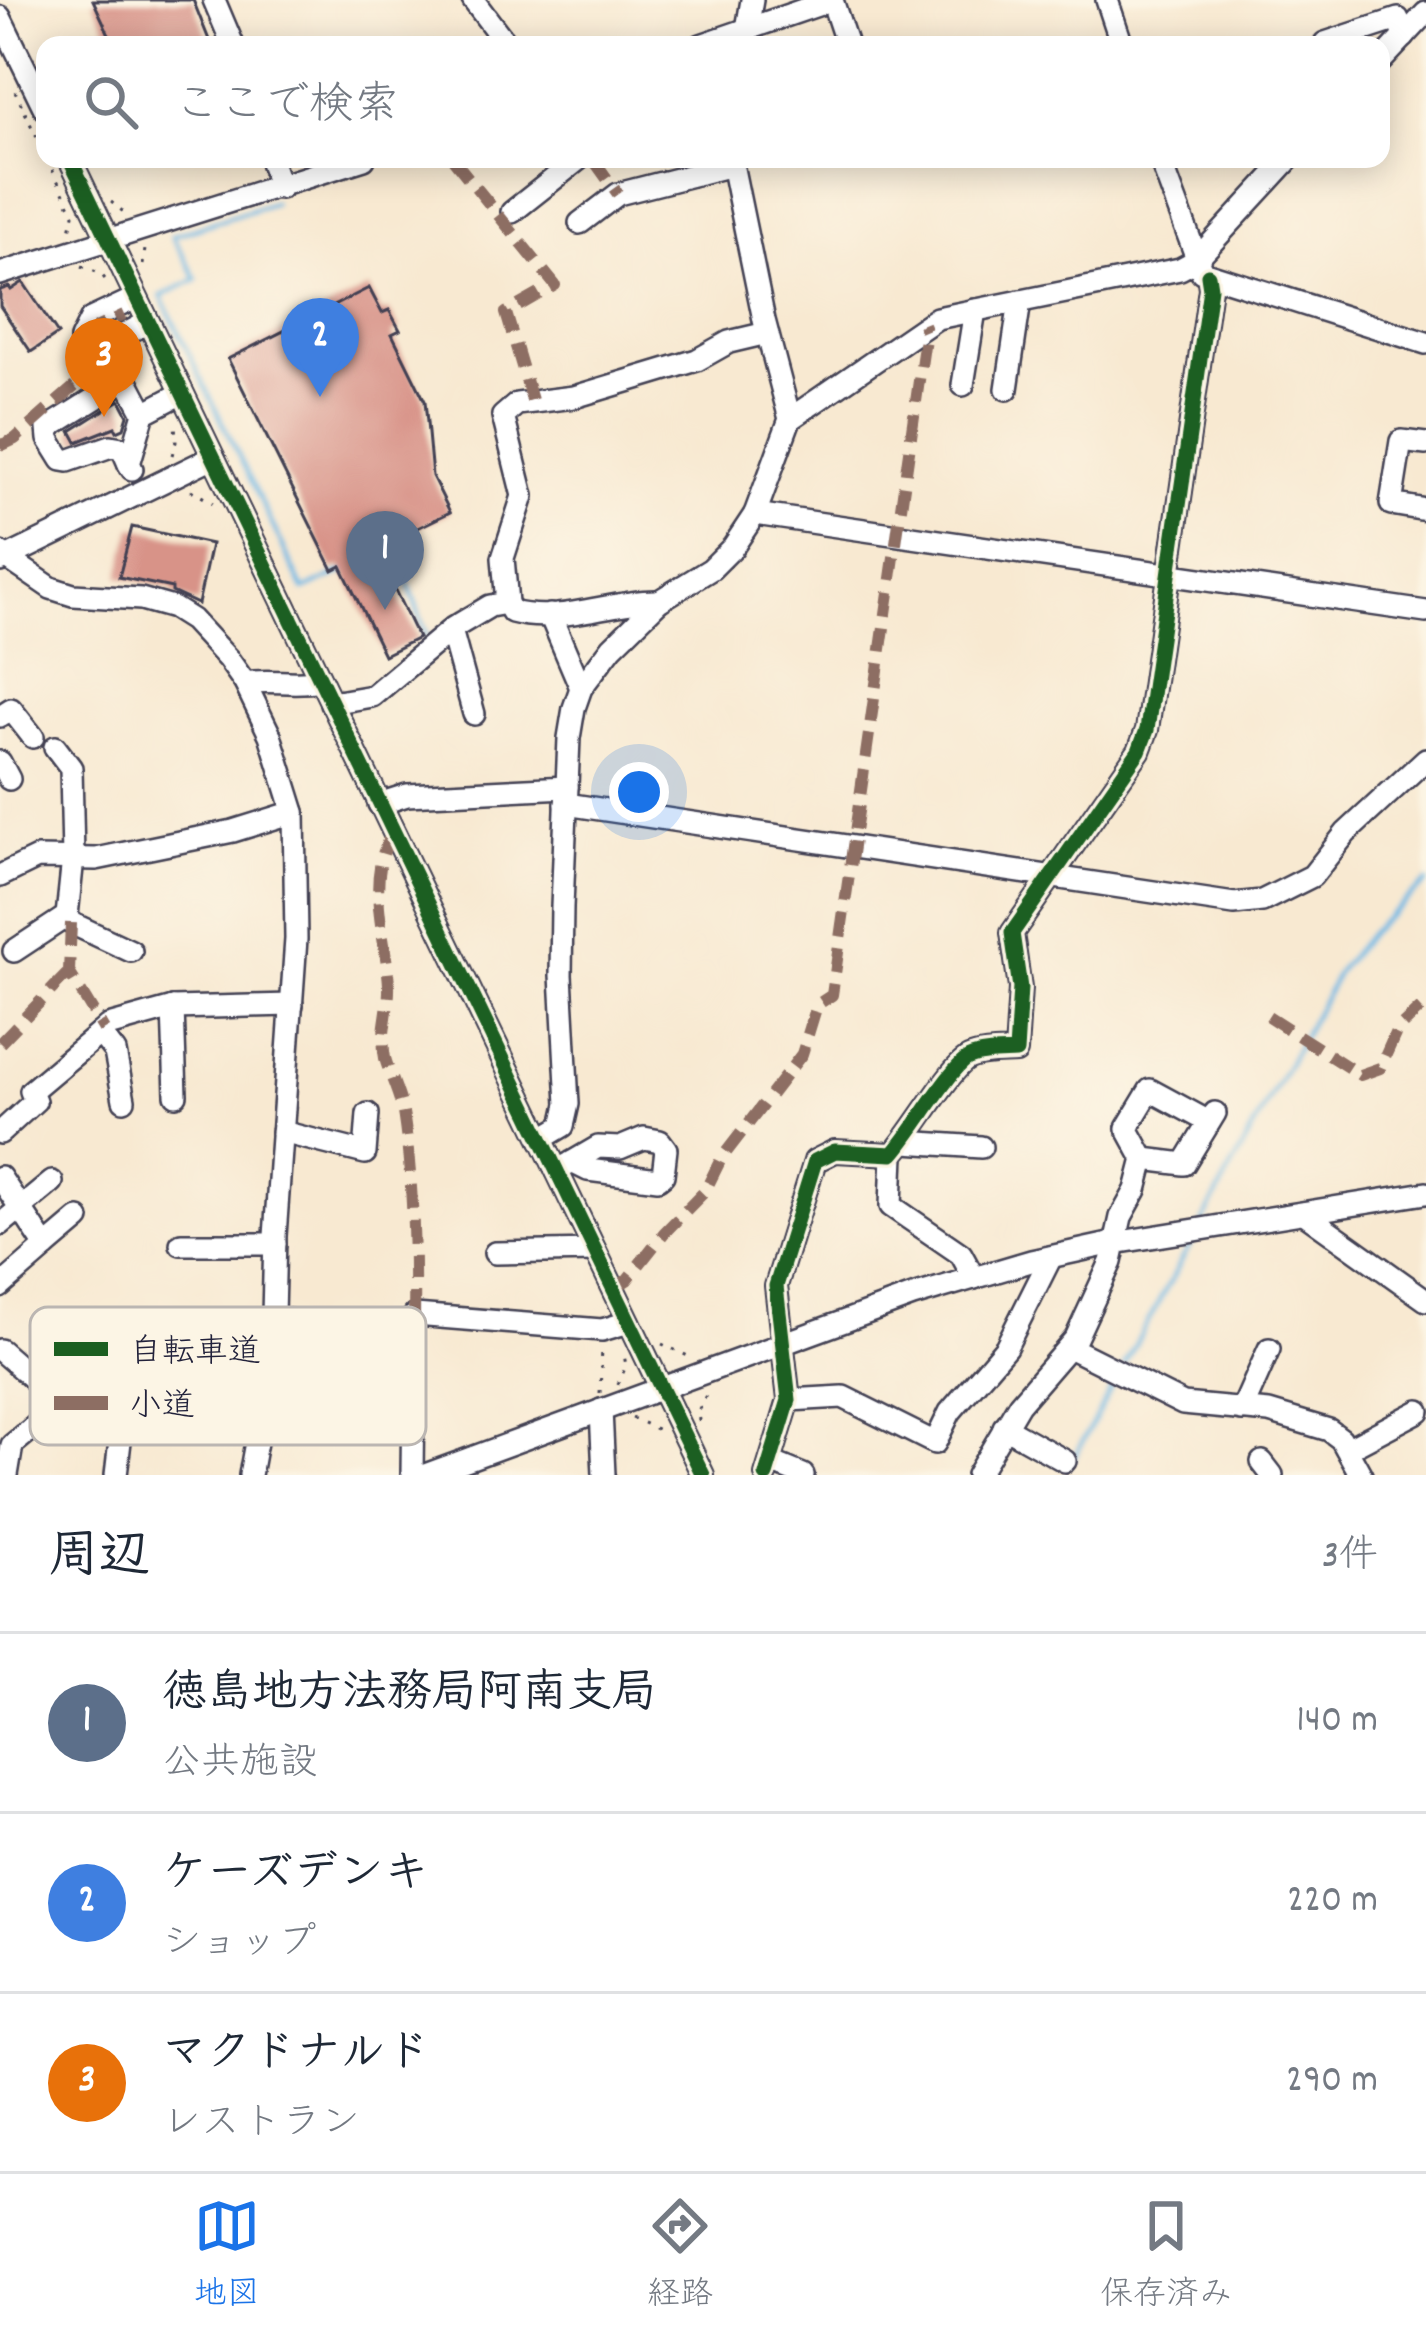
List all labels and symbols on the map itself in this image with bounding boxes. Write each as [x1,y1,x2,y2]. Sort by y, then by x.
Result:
pin: 2 [281,298,359,397]
pin: 3 [65,318,143,417]
pin: 1 [346,511,424,610]
your location [609,762,669,822]
legend [30,1307,426,1445]
text: 自転車道 [129,1331,261,1378]
text: 小道 [129,1385,195,1432]

